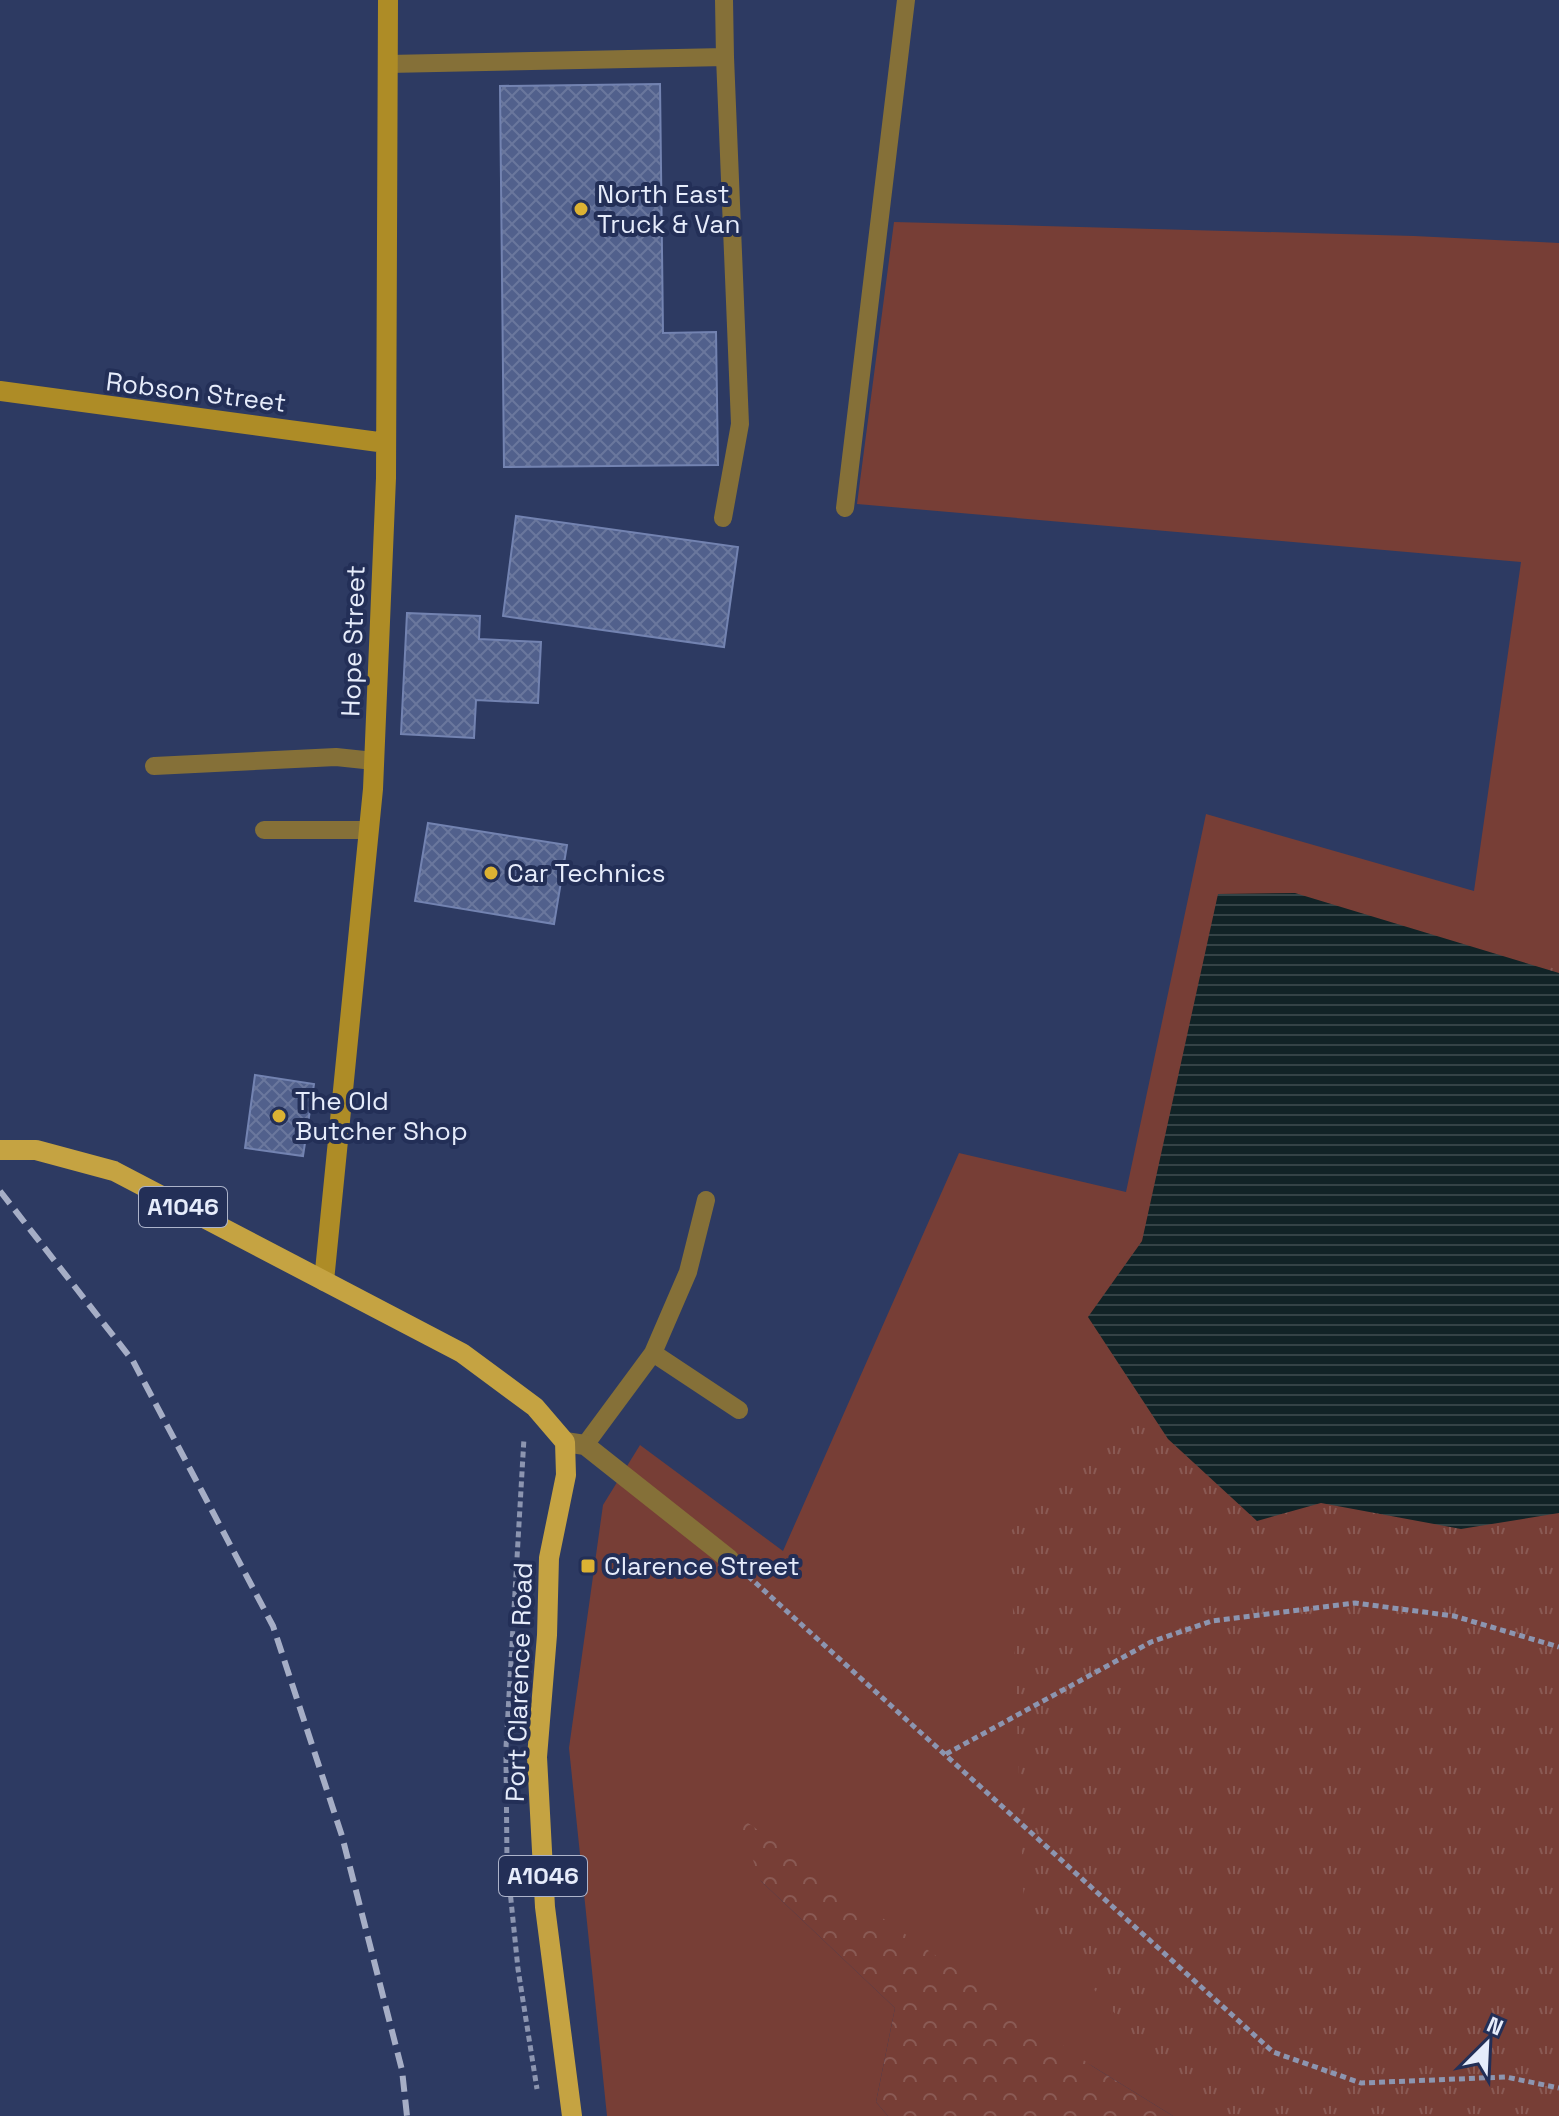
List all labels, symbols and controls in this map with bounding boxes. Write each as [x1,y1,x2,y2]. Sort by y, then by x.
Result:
place label: North East Truck & Van [597,177,740,241]
marker: North East Truck & Van [572,200,590,218]
street label: Robson Street [104,364,288,420]
street label: Hope Street [333,565,373,717]
place label: Car Technics [507,856,666,890]
marker: Car Technics [482,864,500,882]
place label: The Old Butcher Shop [295,1084,468,1148]
marker: The Old Butcher Shop [270,1107,288,1125]
road number: A1046 [139,1187,227,1227]
place label: Clarence Street [604,1549,800,1583]
marker: Clarence Street [579,1557,597,1575]
street label: Port Clarence Road [498,1562,540,1802]
road number: A1046 [499,1856,587,1896]
north arrow [1447,2004,1527,2084]
text: N [1483,2010,1508,2042]

